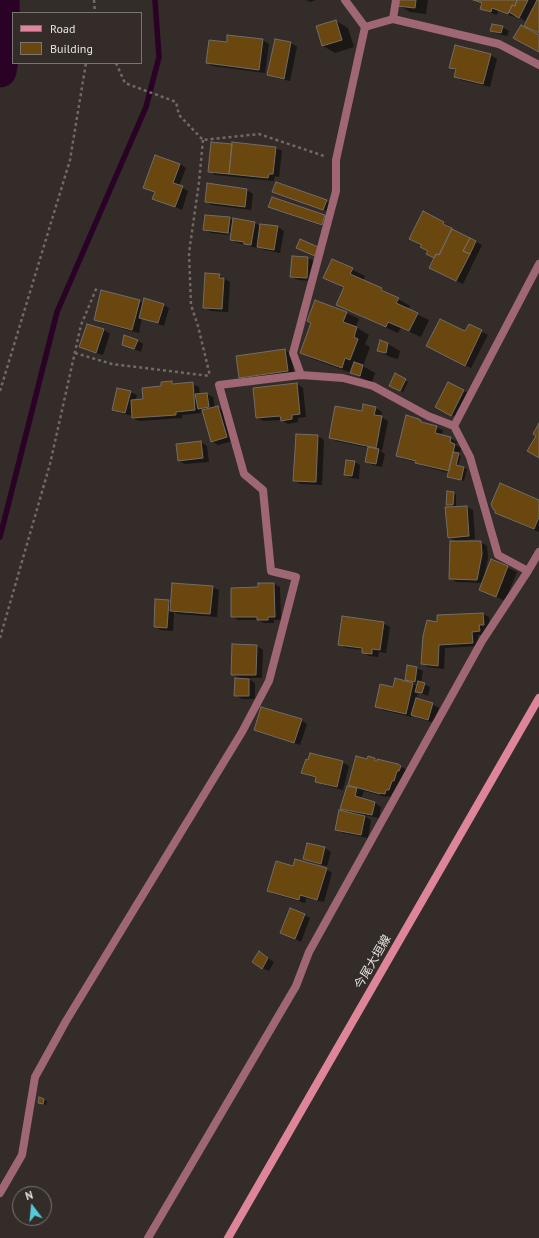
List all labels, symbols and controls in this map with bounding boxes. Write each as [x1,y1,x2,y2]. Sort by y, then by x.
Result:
legend [12,12,142,64]
text: Road [50,21,75,36]
text: Building [50,41,93,56]
street label: 今尾大垣線 [352,932,394,992]
north arrow [12,1186,52,1226]
text: N [24,1188,34,1203]

